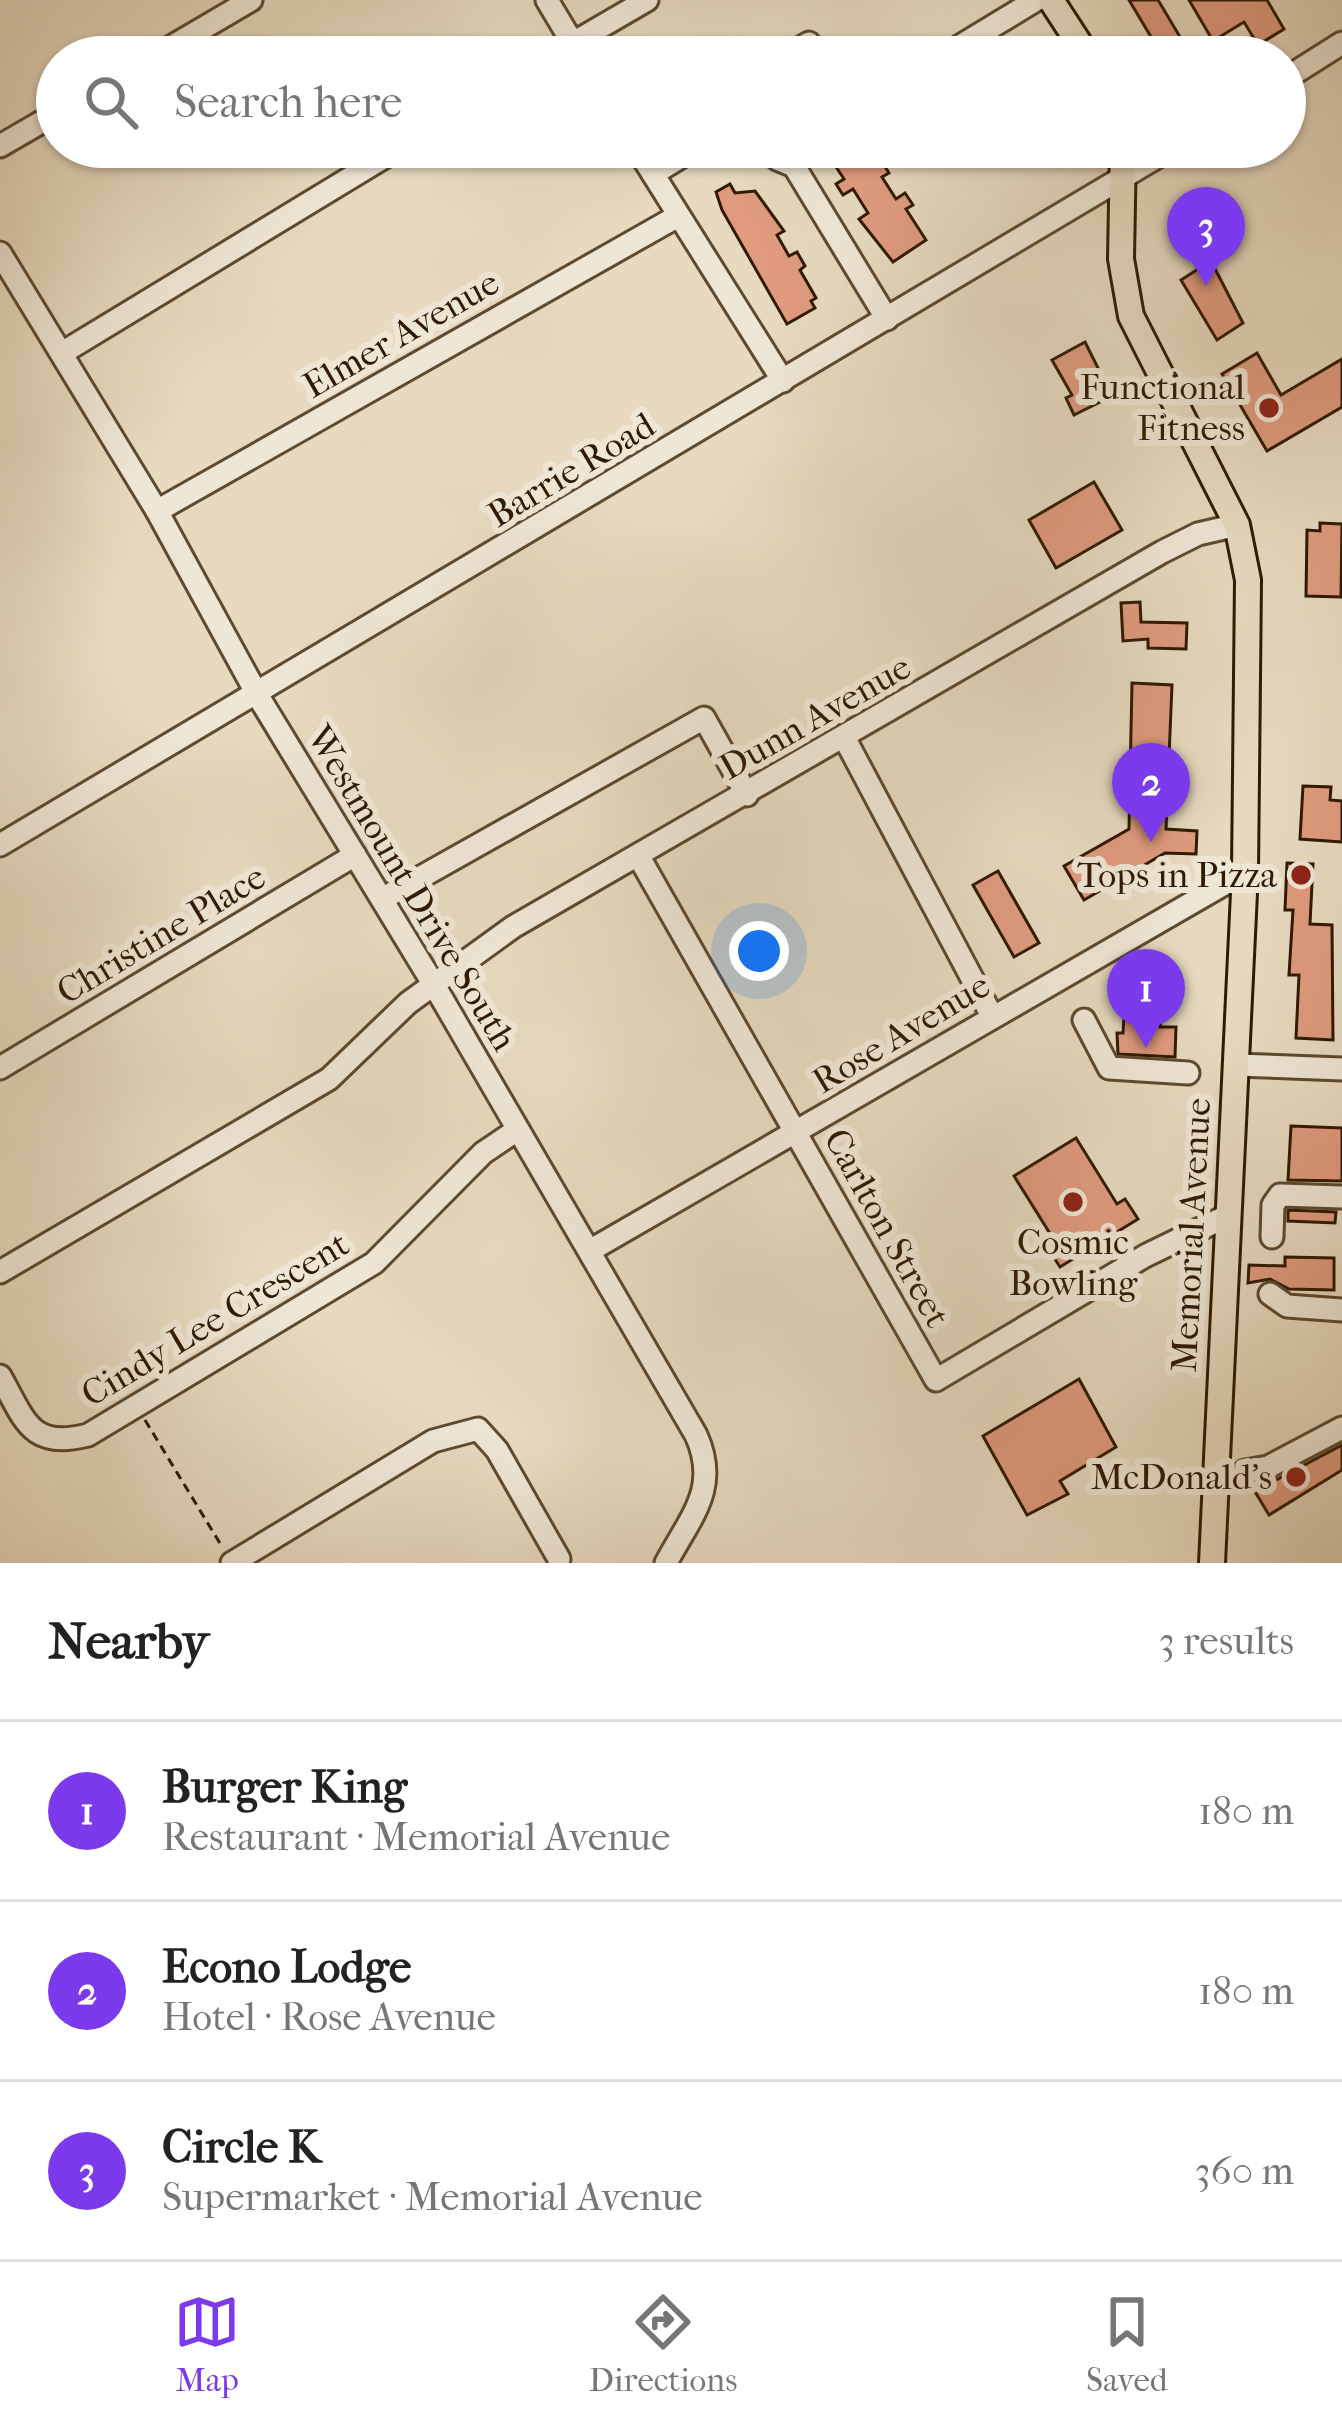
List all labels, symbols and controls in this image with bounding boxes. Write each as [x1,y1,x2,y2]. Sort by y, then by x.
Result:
search box [36,36,1306,168]
icon: search [78,69,144,135]
text: Search here [174,76,402,129]
pin: 3 [1167,187,1245,286]
street label: Elmer Avenue [296,261,506,407]
place label: Functional Fitness [1080,366,1245,449]
marker: Functional Fitness [1256,395,1282,421]
street label: Barrie Road [480,404,662,536]
street label: Dunn Avenue [712,645,918,789]
street label: Westmount Drive South [298,717,526,1058]
pin: 2 [1112,743,1190,842]
place label: Tops in Pizza [1077,854,1277,896]
street label: Christine Place [49,855,273,1013]
marker: Tops in Pizza [1288,862,1314,888]
your location [729,921,789,981]
pin: 1 [1107,949,1185,1048]
street label: Rose Avenue [805,964,997,1102]
street label: Memorial Avenue [1163,1097,1219,1373]
street label: Carlton Street [815,1122,959,1335]
marker: Cosmic Bowling [1060,1189,1086,1215]
place label: Cosmic Bowling [1009,1221,1138,1304]
street label: Cindy Lee Crescent [74,1223,356,1415]
place label: McDonald's [1091,1456,1272,1498]
marker: McDonald's [1283,1464,1309,1490]
text: Nearby [48,1611,209,1671]
text: 3 results [1159,1618,1294,1664]
text: Burger King [162,1761,407,1814]
text: 1 [80,1788,94,1834]
text: 180 m [1198,1788,1294,1834]
text: Restaurant · Memorial Avenue [162,1814,670,1860]
text: Econo Lodge [162,1941,411,1994]
text: 2 [77,1968,97,2014]
text: 180 m [1198,1968,1294,2014]
text: Hotel · Rose Avenue [162,1994,496,2040]
text: Circle K [162,2121,321,2174]
text: 3 [79,2148,95,2194]
text: 360 m [1195,2148,1294,2194]
text: Supermarket · Memorial Avenue [162,2174,703,2220]
tab: Map [174,2289,240,2400]
tab: Directions [589,2289,737,2400]
tab: Saved [1086,2289,1168,2400]

